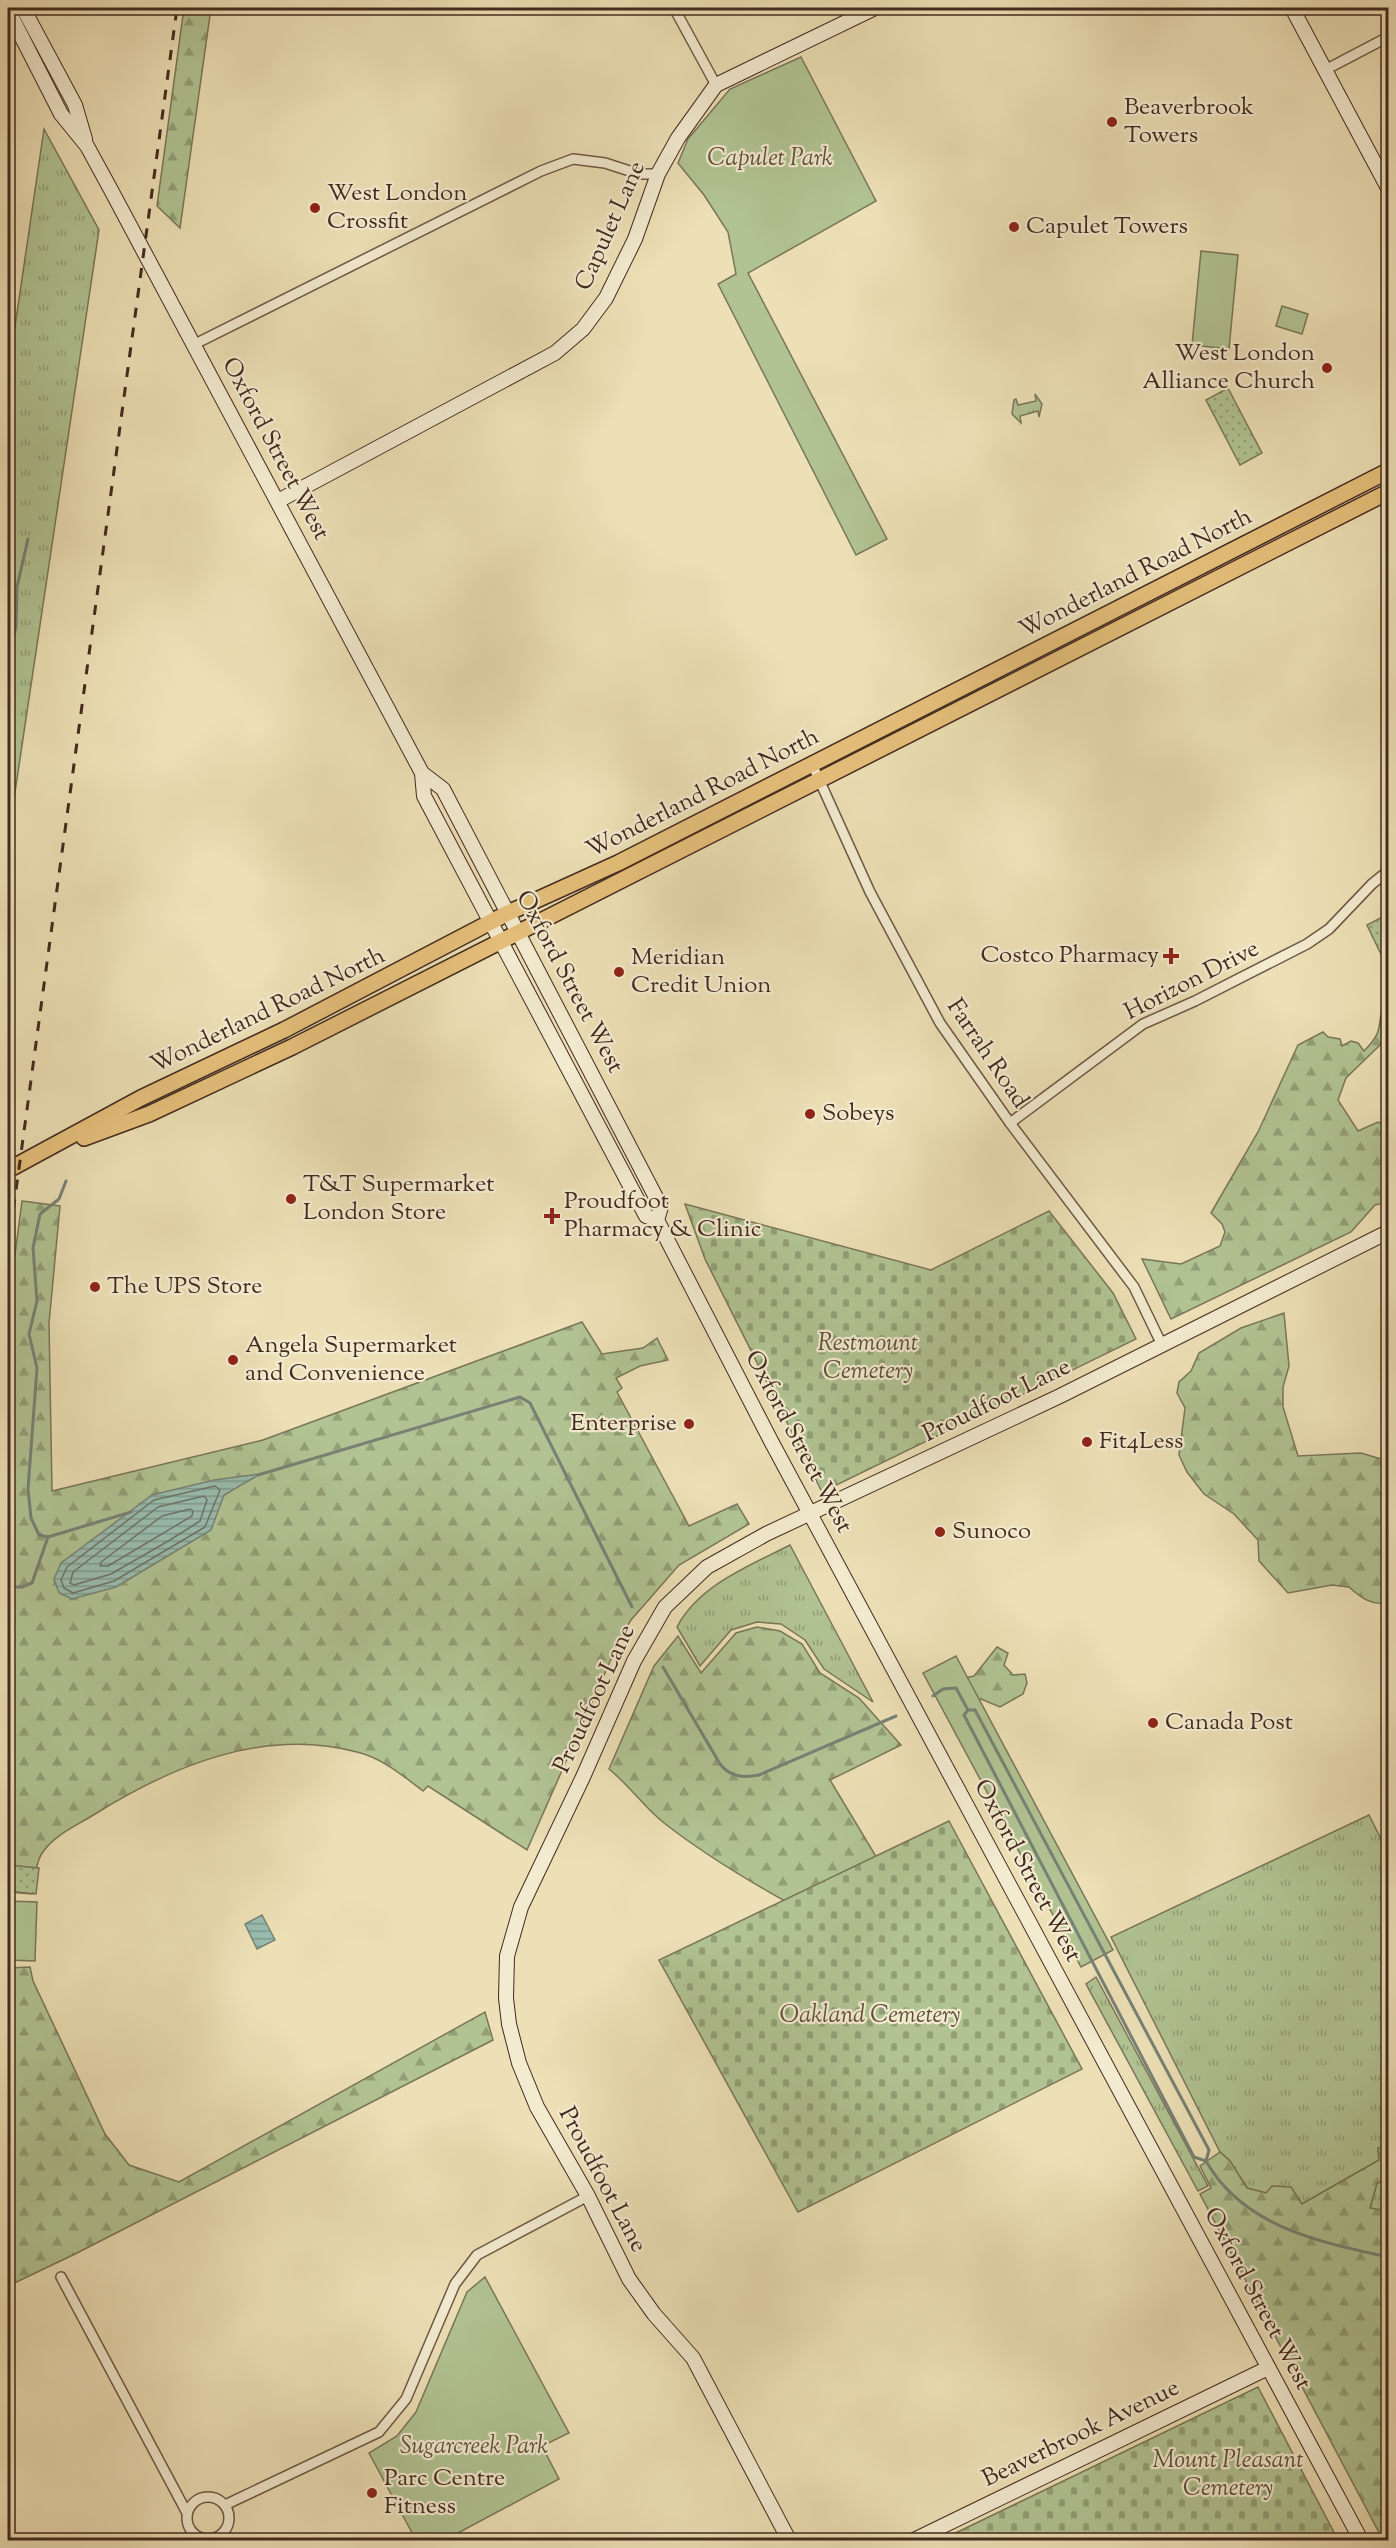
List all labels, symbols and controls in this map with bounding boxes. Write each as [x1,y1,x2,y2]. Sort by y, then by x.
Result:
place label: Beaverbrook Towers [1124,91,1254,153]
marker: Beaverbrook Towers [1105,115,1119,129]
park label: Capulet Park [707,142,833,176]
street label: Capulet Lane [567,156,655,296]
place label: West London Crossfit [327,177,467,239]
marker: West London Crossfit [308,201,322,215]
place label: Capulet Towers [1026,210,1188,244]
marker: Capulet Towers [1007,220,1021,234]
place label: West London Alliance Church [1142,337,1315,399]
street label: Oxford Street West [213,352,337,546]
marker: West London Alliance Church [1320,361,1334,375]
street label: Wonderland Road North [1014,500,1258,648]
street label: Wonderland Road North [581,720,825,868]
street label: Oxford Street West [507,885,631,1079]
street label: Horizon Drive [1119,932,1265,1030]
street label: Wonderland Road North [145,939,391,1083]
place label: Costco Pharmacy [980,939,1159,973]
place label: Meridian Credit Union [631,941,772,1003]
marker: Costco Pharmacy [1164,949,1178,963]
marker: Meridian Credit Union [612,965,626,979]
street label: Farrah Road [938,992,1037,1116]
place label: Sobeys [822,1097,895,1131]
marker: Sobeys [803,1107,817,1121]
place label: T&T Supermarket London Store [303,1168,494,1230]
place label: Proudfoot Pharmacy & Clinic [564,1185,762,1247]
marker: T&T Supermarket London Store [284,1192,298,1206]
marker: Proudfoot Pharmacy & Clinic [545,1209,559,1223]
place label: The UPS Store [107,1270,262,1304]
marker: The UPS Store [88,1280,102,1294]
park label: Restmount Cemetery [818,1327,918,1389]
place label: Angela Supermarket and Convenience [245,1329,457,1391]
street label: Oxford Street West [736,1345,860,1539]
street label: Proudfoot Lane [917,1351,1077,1451]
marker: Angela Supermarket and Convenience [226,1353,240,1367]
place label: Enterprise [570,1407,677,1441]
marker: Enterprise [682,1417,696,1431]
place label: Fit4Less [1099,1425,1183,1459]
marker: Fit4Less [1080,1435,1094,1449]
place label: Sunoco [952,1515,1031,1549]
marker: Sunoco [933,1525,947,1539]
street label: Proudfoot Lane [546,1619,644,1779]
place label: Canada Post [1165,1706,1293,1740]
marker: Canada Post [1146,1716,1160,1730]
street label: Oxford Street West [965,1774,1089,1968]
park label: Oakland Cemetery [780,1999,961,2033]
street label: Proudfoot Lane [549,2101,655,2259]
street label: Oxford Street West [1195,2202,1319,2396]
street label: Beaverbrook Avenue [977,2371,1185,2497]
park label: Sugarcreek Park [400,2430,548,2464]
park label: Mount Pleasant Cemetery [1152,2444,1304,2506]
place label: Parc Centre Fitness [384,2462,505,2524]
marker: Parc Centre Fitness [365,2486,379,2500]

